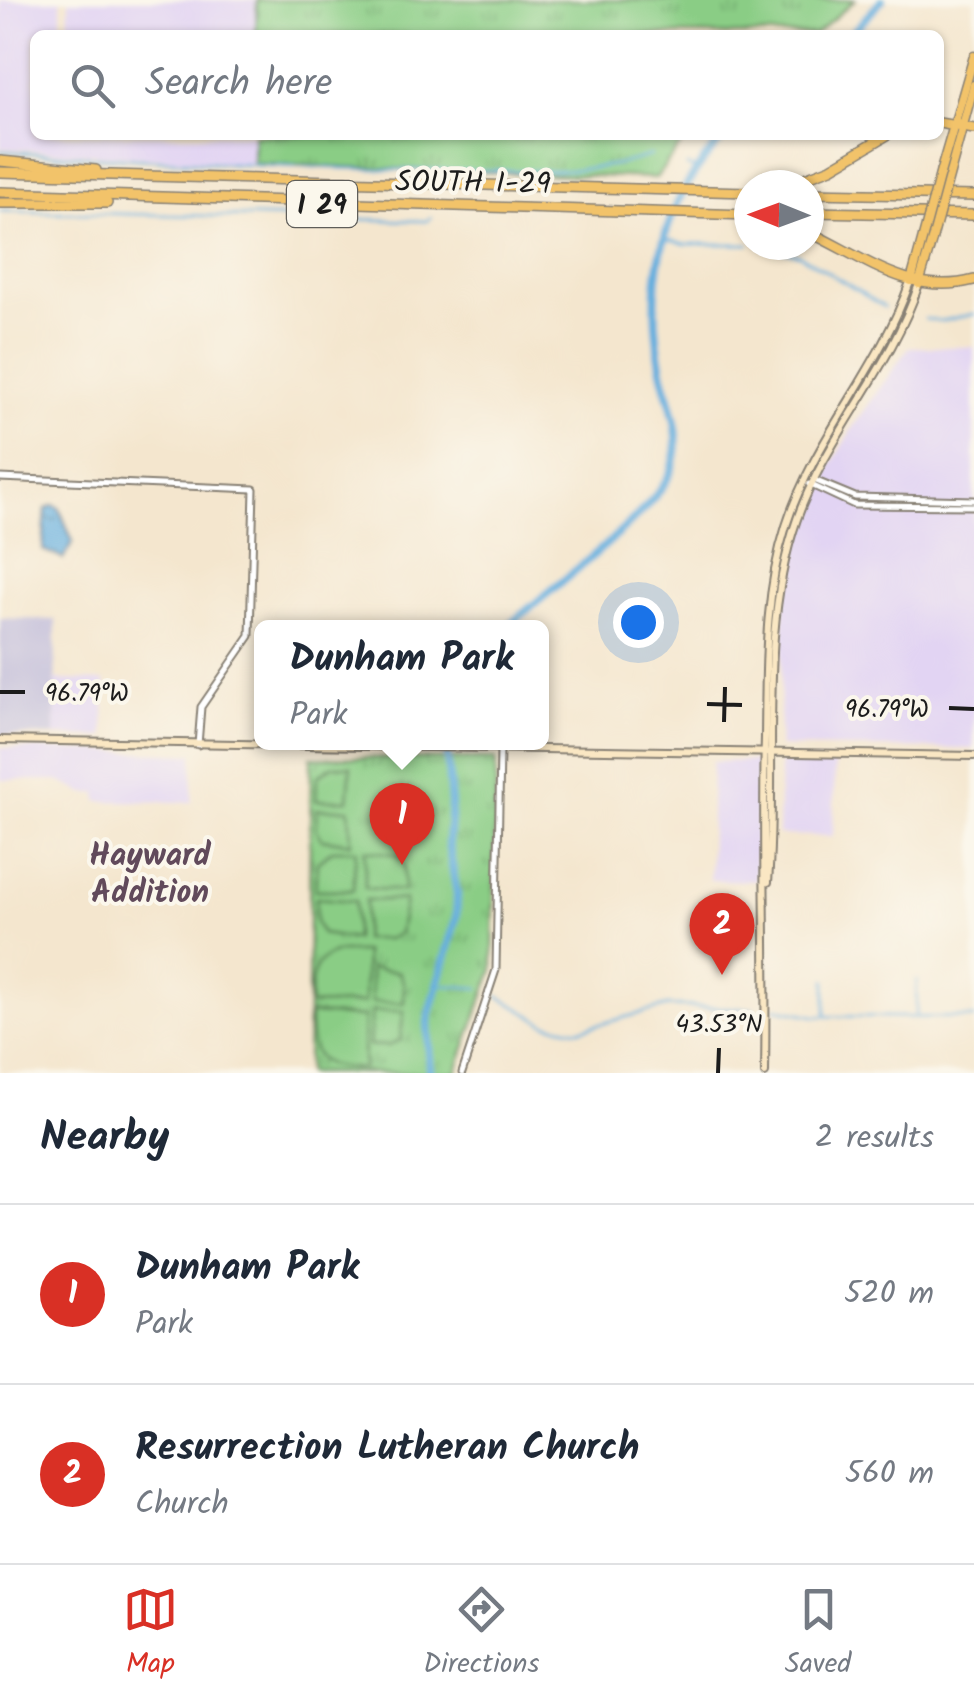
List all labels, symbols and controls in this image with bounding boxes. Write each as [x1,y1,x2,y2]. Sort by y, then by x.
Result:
search box [30,30,944,140]
text: Search here [145,55,332,115]
icon: search [65,58,120,113]
street label: SOUTH I-29 [395,159,552,209]
north arrow [734,170,824,260]
road number: I 29 [287,181,357,227]
your location [613,597,664,648]
popup [254,620,549,750]
text: Dunham Park [289,630,514,690]
text: 96.79°W [45,674,129,714]
text: Park [289,690,347,741]
text: 96.79°W [845,690,929,730]
pin: 1 [370,782,434,865]
district label: Hayward Addition [89,831,212,919]
pin: 2 [690,892,754,975]
text: 43.53°N [675,1005,763,1045]
text: Nearby [40,1105,169,1172]
text: 2 results [815,1113,934,1164]
text: Dunham Park [135,1239,359,1299]
text: 1 [68,1269,77,1320]
text: 520 m [844,1269,934,1320]
text: Park [135,1299,193,1350]
text: Resurrection Lutheran Church [135,1419,639,1479]
text: 2 [63,1449,82,1500]
text: 560 m [845,1449,934,1500]
text: Church [135,1479,229,1530]
tab: Map [123,1582,178,1687]
tab: Directions [423,1582,539,1687]
tab: Saved [785,1582,851,1687]

